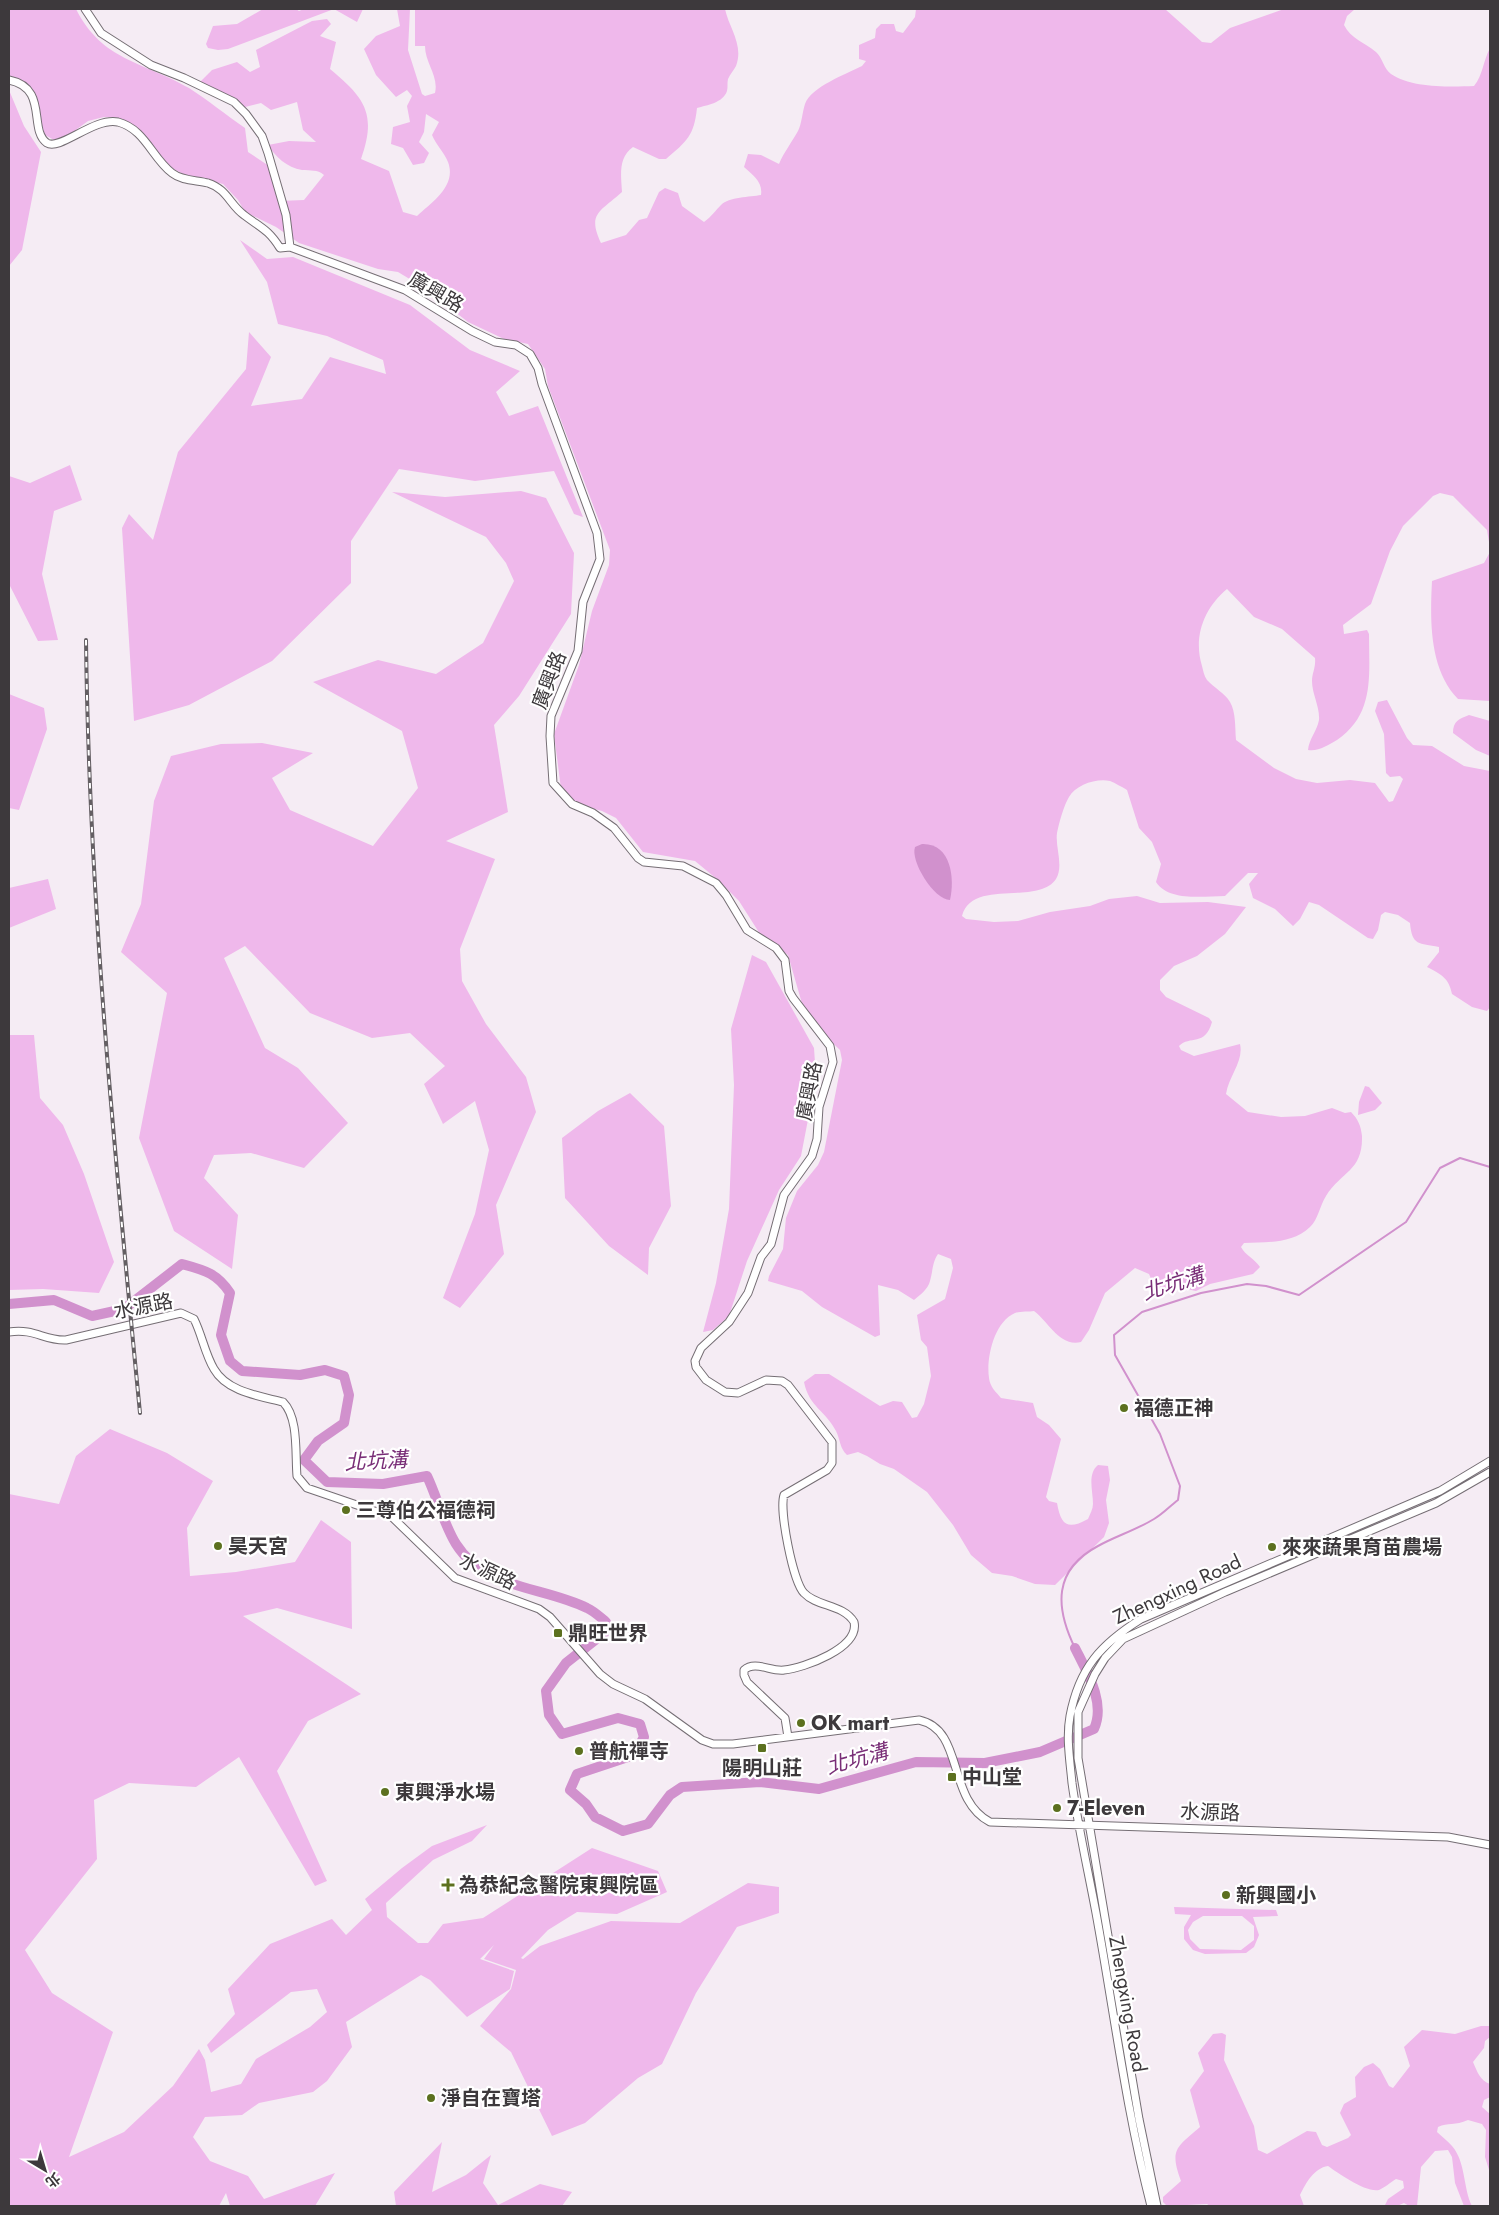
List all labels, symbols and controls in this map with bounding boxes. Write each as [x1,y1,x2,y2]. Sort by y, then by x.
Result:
street label: 廣興路 [403,265,469,320]
street label: 廣興路 [525,647,574,713]
street label: 廣興路 [790,1059,829,1123]
water label: 北坑溝 [1138,1260,1210,1308]
street label: 水源路 [111,1287,175,1326]
place label: 福德正神 [1134,1394,1214,1423]
marker: 福德正神 [1118,1402,1130,1414]
water label: 北坑溝 [344,1444,411,1478]
place label: 三尊伯公福德祠 [356,1496,496,1525]
marker: 三尊伯公福德祠 [340,1504,352,1516]
place label: 昊天宮 [228,1532,288,1561]
place label: 來來蔬果育苗農場 [1282,1533,1442,1562]
marker: 昊天宮 [212,1540,224,1552]
marker: 來來蔬果育苗農場 [1266,1541,1278,1553]
street label: 水源路 [454,1546,521,1597]
street label: Zhengxing Road [1108,1547,1246,1632]
place label: 鼎旺世界 [568,1619,648,1648]
marker: 鼎旺世界 [552,1627,564,1639]
place label: OK mart [811,1709,890,1738]
marker: OK mart [795,1717,807,1729]
water label: 北坑溝 [823,1736,894,1782]
place label: 普航禪寺 [589,1737,669,1766]
marker: 陽明山莊 [756,1742,768,1754]
marker: 普航禪寺 [573,1745,585,1757]
place label: 陽明山莊 [722,1754,802,1783]
place label: 中山堂 [962,1763,1022,1792]
marker: 中山堂 [946,1771,958,1783]
place label: 東興淨水場 [395,1778,495,1807]
marker: 東興淨水場 [379,1786,391,1798]
place label: 7-Eleven [1067,1794,1145,1823]
street label: 水源路 [1179,1797,1240,1828]
marker: 7-Eleven [1051,1802,1063,1814]
place label: 為恭紀念醫院東興院區 [459,1871,659,1900]
marker: 為恭紀念醫院東興院區 [441,1878,455,1892]
place label: 新興國小 [1236,1881,1316,1910]
marker: 新興國小 [1220,1889,1232,1901]
street label: Zhengxing Road [1101,1933,1154,2075]
place label: 淨自在寶塔 [441,2084,541,2113]
marker: 淨自在寶塔 [425,2092,437,2104]
north arrow [20,2145,70,2195]
text: 北 [41,2168,65,2192]

